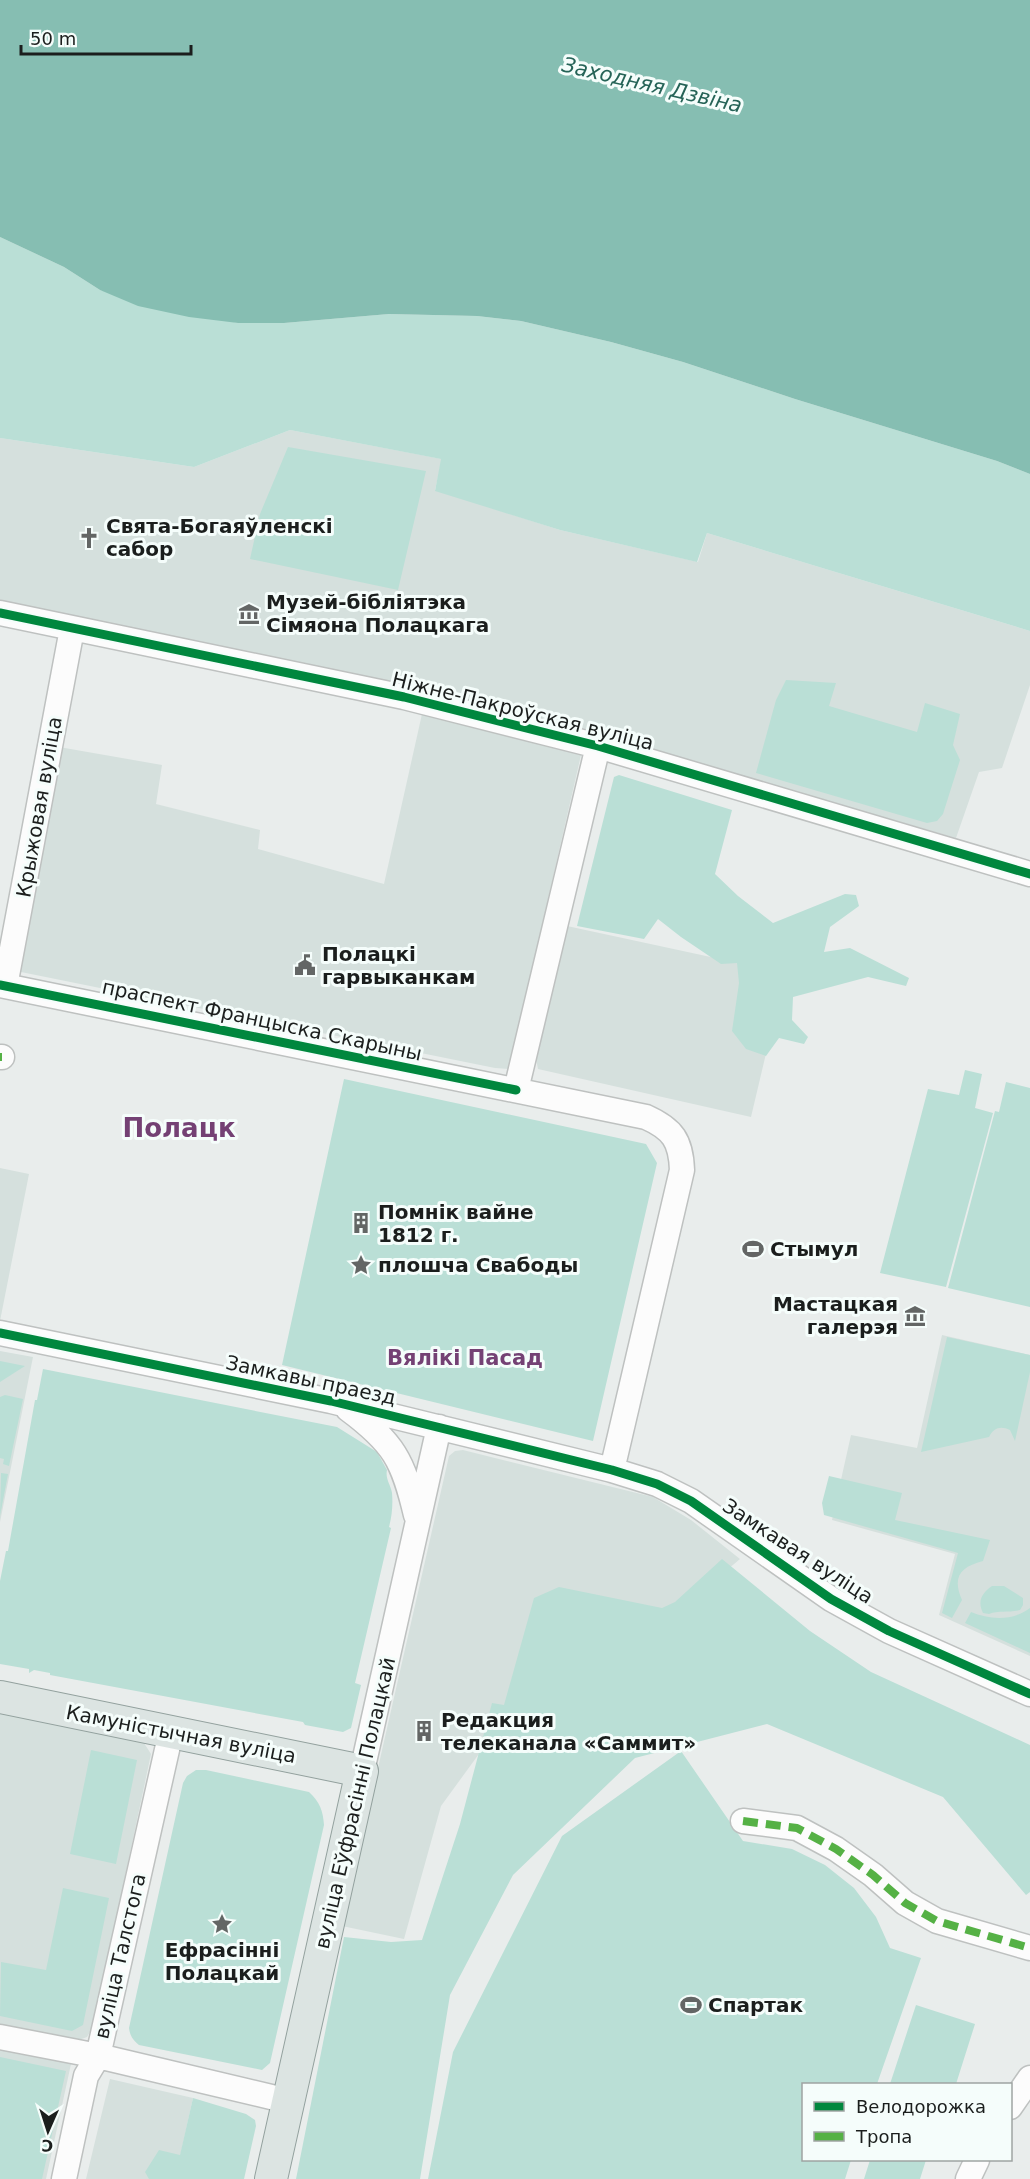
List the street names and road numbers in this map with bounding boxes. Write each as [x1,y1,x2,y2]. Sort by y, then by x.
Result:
street label: Ніжне-Пакроўская вуліца [390,667,656,755]
street label: Крыжовая вуліца [11,715,67,899]
street label: праспект Францыска Скарыны [100,974,424,1066]
street label: Замкавы праезд [224,1350,398,1410]
street label: Замкавая вуліца [718,1493,878,1609]
street label: вуліца Еўфрасінні Полацкай [310,1655,400,1951]
street label: Камуністычная вуліца [64,1700,298,1768]
street label: вуліца Талстога [89,1871,151,2041]

